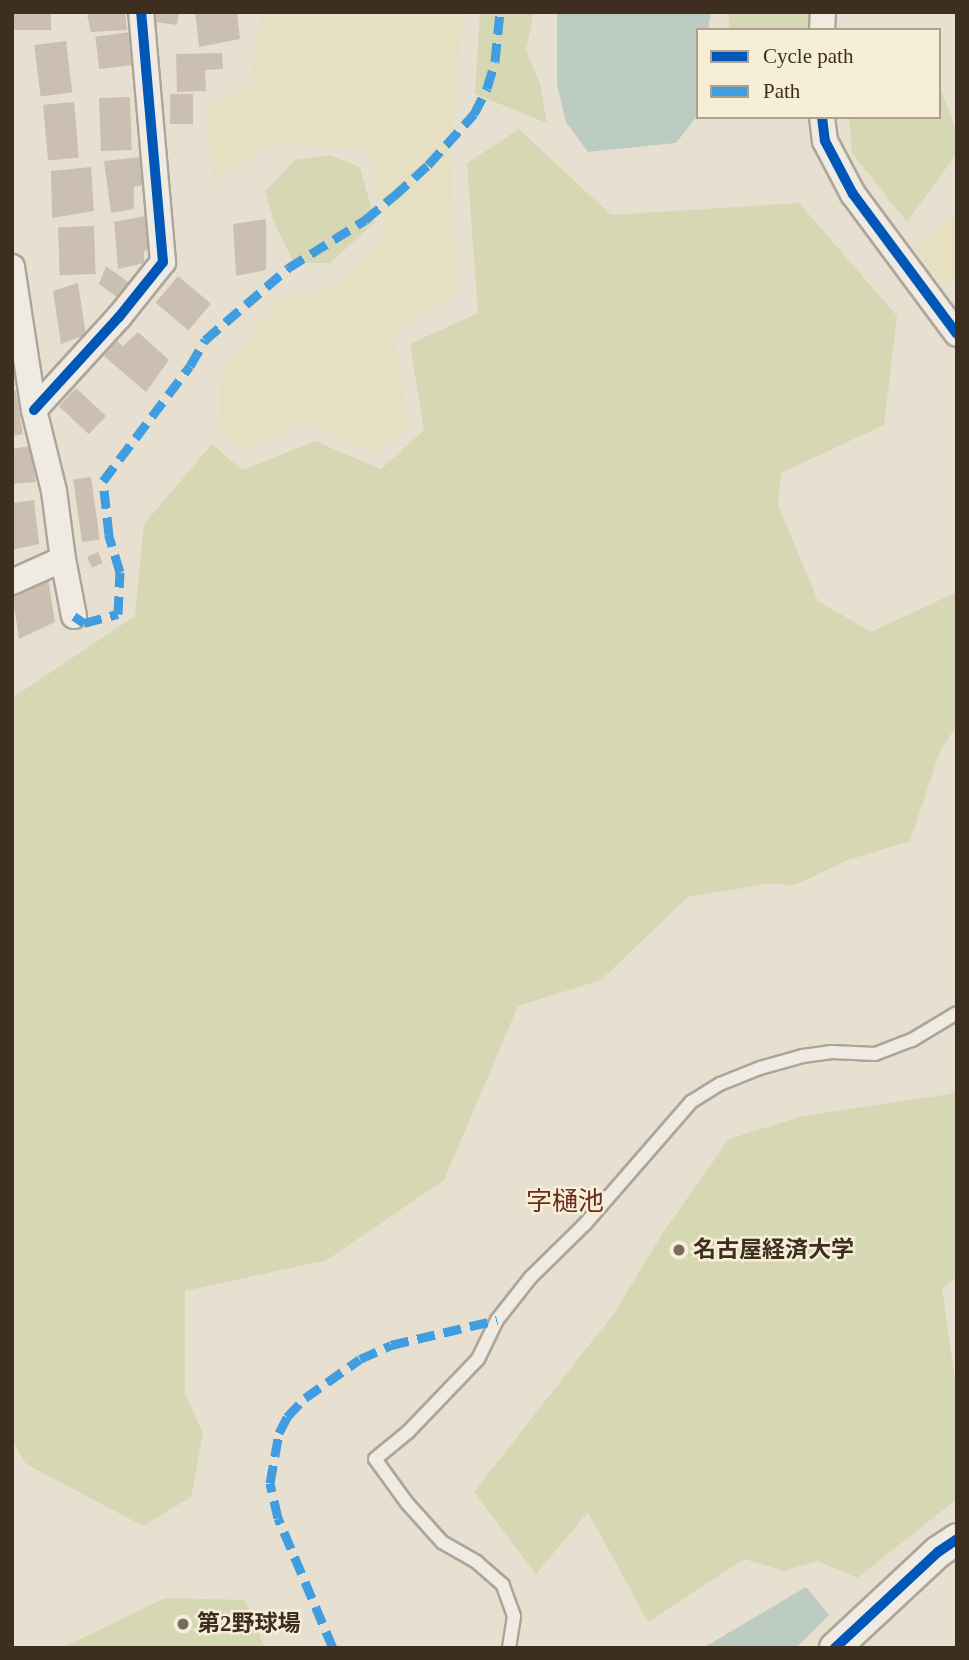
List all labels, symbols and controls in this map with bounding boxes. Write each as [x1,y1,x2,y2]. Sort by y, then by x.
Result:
legend [696,28,941,119]
text: Cycle path [763,44,853,68]
text: Path [763,79,800,103]
district label: 字樋池 [526,1186,604,1218]
place label: 名古屋経済大学 [693,1236,854,1264]
marker: 名古屋経済大学 [671,1242,687,1258]
place label: 第2野球場 [197,1610,300,1638]
marker: 第2野球場 [175,1616,191,1632]

